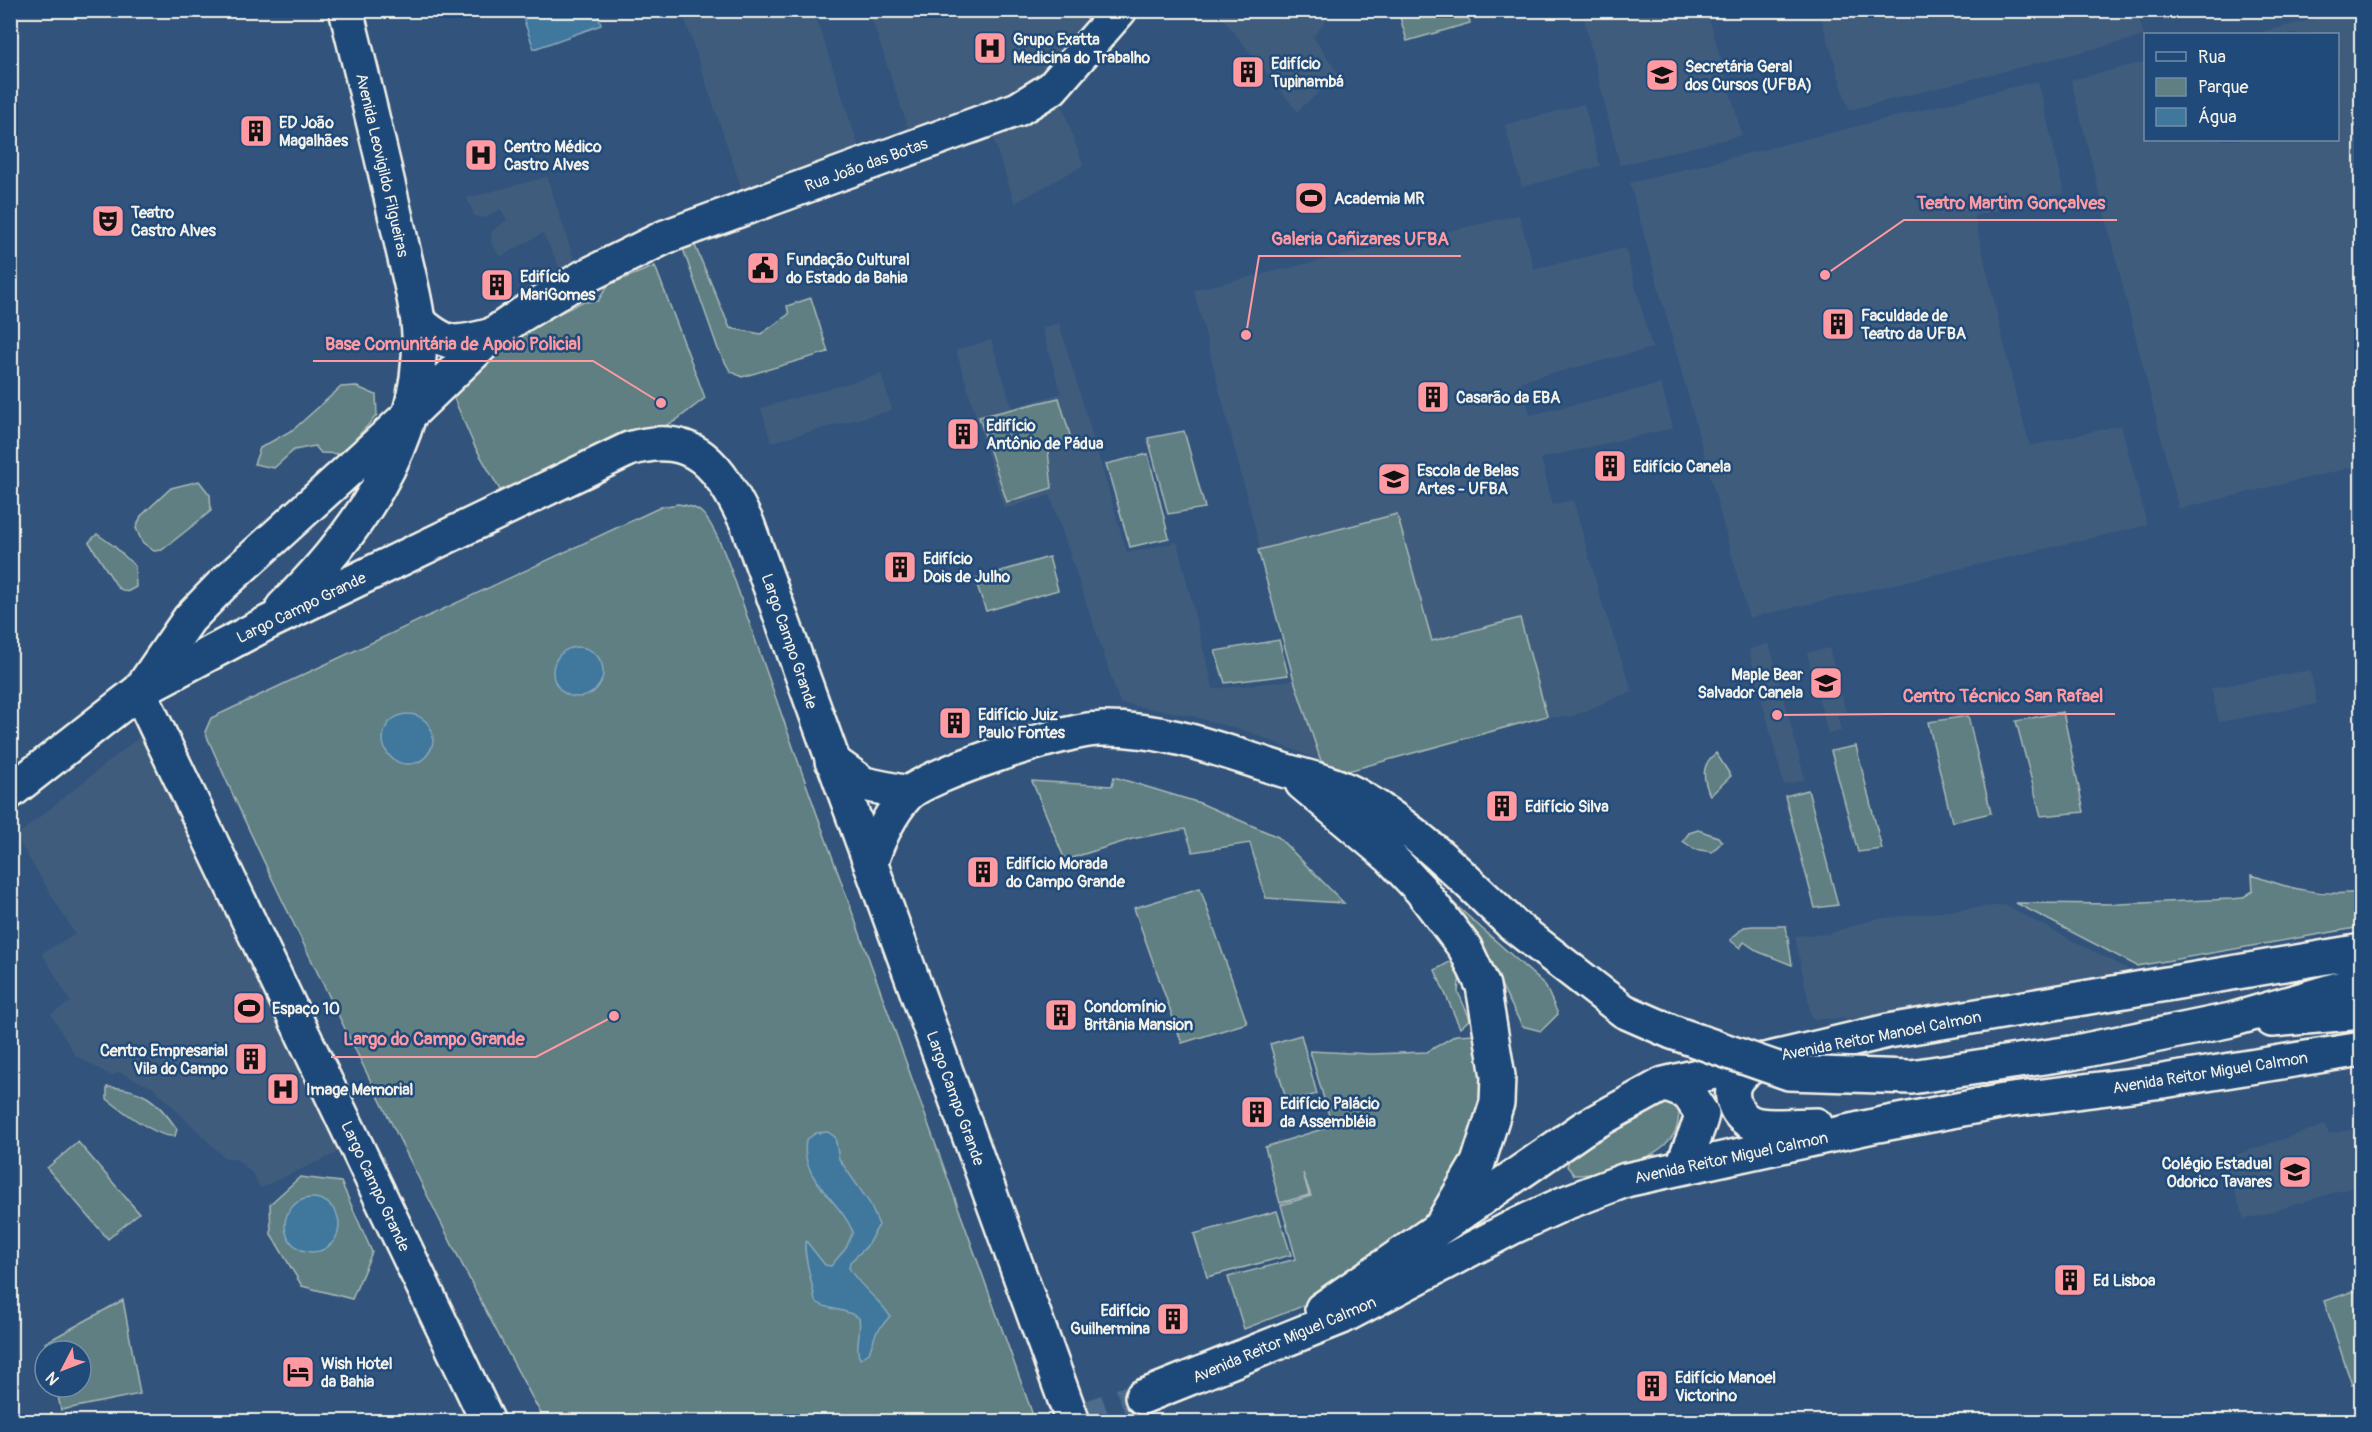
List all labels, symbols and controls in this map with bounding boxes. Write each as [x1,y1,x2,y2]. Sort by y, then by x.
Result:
hospital icon: Grupo Exatta Medicina do Trabalho [972,30,1008,66]
place label: Grupo Exatta Medicina do Trabalho [1013,30,1151,68]
legend [2144,33,2339,141]
text: Rua [2198,46,2226,69]
building icon: Edifício Tupinambá [1230,54,1266,90]
place label: Edifício Tupinambá [1270,54,1344,92]
school or university icon: Secretária Geral dos Cursos (UFBA) [1644,57,1680,93]
place label: Secretária Geral dos Cursos (UFBA) [1685,57,1812,95]
street label: Avenida Leovigildo Filgueiras [351,71,413,259]
text: Parque [2198,76,2248,99]
text: Água [2198,106,2237,129]
building icon: ED João Magalhães [238,113,274,149]
place label: ED João Magalhães [279,113,349,151]
street label: Rua João das Botas [802,133,931,196]
hospital icon: Centro Médico Castro Alves [463,137,499,173]
place label: Centro Médico Castro Alves [504,137,602,175]
sports icon: Academia MR [1293,180,1329,216]
callout: Teatro Martim Gonçalves [1904,184,2117,220]
place label: Academia MR [1334,189,1425,209]
text: Teatro Martim Gonçalves [1916,192,2106,215]
theatre icon: Teatro Castro Alves [90,203,126,239]
place label: Teatro Castro Alves [130,203,217,241]
callout: Galeria Cañizares UFBA [1259,220,1461,256]
text: Galeria Cañizares UFBA [1271,228,1449,251]
public building icon: Fundação Cultural do Estado da Bahia [745,250,781,286]
place label: Fundação Cultural do Estado da Bahia [786,250,910,288]
building icon: Edifício MariGomes [479,267,515,303]
place label: Edifício MariGomes [520,267,596,305]
building icon: Faculdade de Teatro da UFBA [1820,306,1856,342]
place label: Faculdade de Teatro da UFBA [1860,306,1967,344]
callout: Base Comunitária de Apoio Policial [313,325,593,361]
text: Base Comunitária de Apoio Policial [325,333,581,356]
building icon: Casarão da EBA [1415,379,1451,415]
place label: Casarão da EBA [1456,388,1561,408]
building icon: Edifício Antônio de Pádua [945,416,981,452]
place label: Edifício Antônio de Pádua [986,416,1104,454]
building icon: Edifício Canela [1592,448,1628,484]
place label: Edifício Canela [1633,457,1732,477]
school or university icon: Escola de Belas Artes - UFBA [1376,461,1412,497]
place label: Escola de Belas Artes - UFBA [1417,461,1519,499]
building icon: Edifício Dois de Julho [882,549,918,585]
place label: Edifício Dois de Julho [923,549,1010,587]
street label: Largo Campo Grande [233,568,370,648]
street label: Largo Campo Grande [757,571,822,712]
place label: Maple Bear Salvador Canela [1697,665,1804,703]
school or university icon: Maple Bear Salvador Canela [1808,665,1844,701]
callout: Centro Técnico San Rafael [1890,678,2115,714]
text: Centro Técnico San Rafael [1903,685,2103,708]
building icon: Edifício Juiz Paulo Fontes [937,705,973,741]
place label: Edifício Juiz Paulo Fontes [978,705,1066,743]
building icon: Edifício Silva [1484,788,1520,824]
place label: Edifício Silva [1525,797,1609,817]
building icon: Edifício Morada do Campo Grande [965,854,1001,890]
place label: Edifício Morada do Campo Grande [1006,854,1126,892]
sports icon: Espaço 10 [231,990,267,1026]
building icon: Condomínio Britânia Mansion [1043,997,1079,1033]
place label: Condomínio Britânia Mansion [1084,997,1193,1035]
place label: Espaço 10 [272,999,340,1019]
street label: Avenida Reitor Manoel Calmon [1779,1007,1983,1065]
callout: Largo do Campo Grande [331,1021,536,1057]
text: Largo do Campo Grande [343,1028,526,1051]
street label: Largo Campo Grande [921,1028,989,1168]
place label: Centro Empresarial Vila do Campo [100,1041,228,1079]
building icon: Centro Empresarial Vila do Campo [233,1041,269,1077]
street label: Avenida Reitor Miguel Calmon [2111,1048,2309,1098]
hospital icon: Image Memorial [265,1071,301,1107]
place label: Image Memorial [306,1080,414,1100]
building icon: Edifício Palácio da Assembléia [1239,1094,1275,1130]
place label: Edifício Palácio da Assembléia [1280,1094,1380,1132]
street label: Largo Campo Grande [336,1118,414,1255]
street label: Avenida Reitor Miguel Calmon [1633,1128,1830,1188]
place label: Colégio Estadual Odorico Tavares [2162,1154,2273,1192]
school or university icon: Colégio Estadual Odorico Tavares [2277,1154,2313,1190]
building icon: Ed Lisboa [2052,1262,2088,1298]
place label: Ed Lisboa [2093,1271,2156,1291]
street label: Avenida Reitor Miguel Calmon [1190,1292,1379,1388]
place label: Edifício Guilhermina [1070,1301,1151,1339]
building icon: Edifício Guilhermina [1155,1301,1191,1337]
north arrow [33,1339,93,1399]
hotel icon: Wish Hotel da Bahia [280,1354,316,1390]
place label: Wish Hotel da Bahia [321,1354,393,1392]
text: N [41,1368,64,1389]
building icon: Edifício Manoel Victorino [1634,1368,1670,1404]
place label: Edifício Manoel Victorino [1675,1368,1776,1406]

